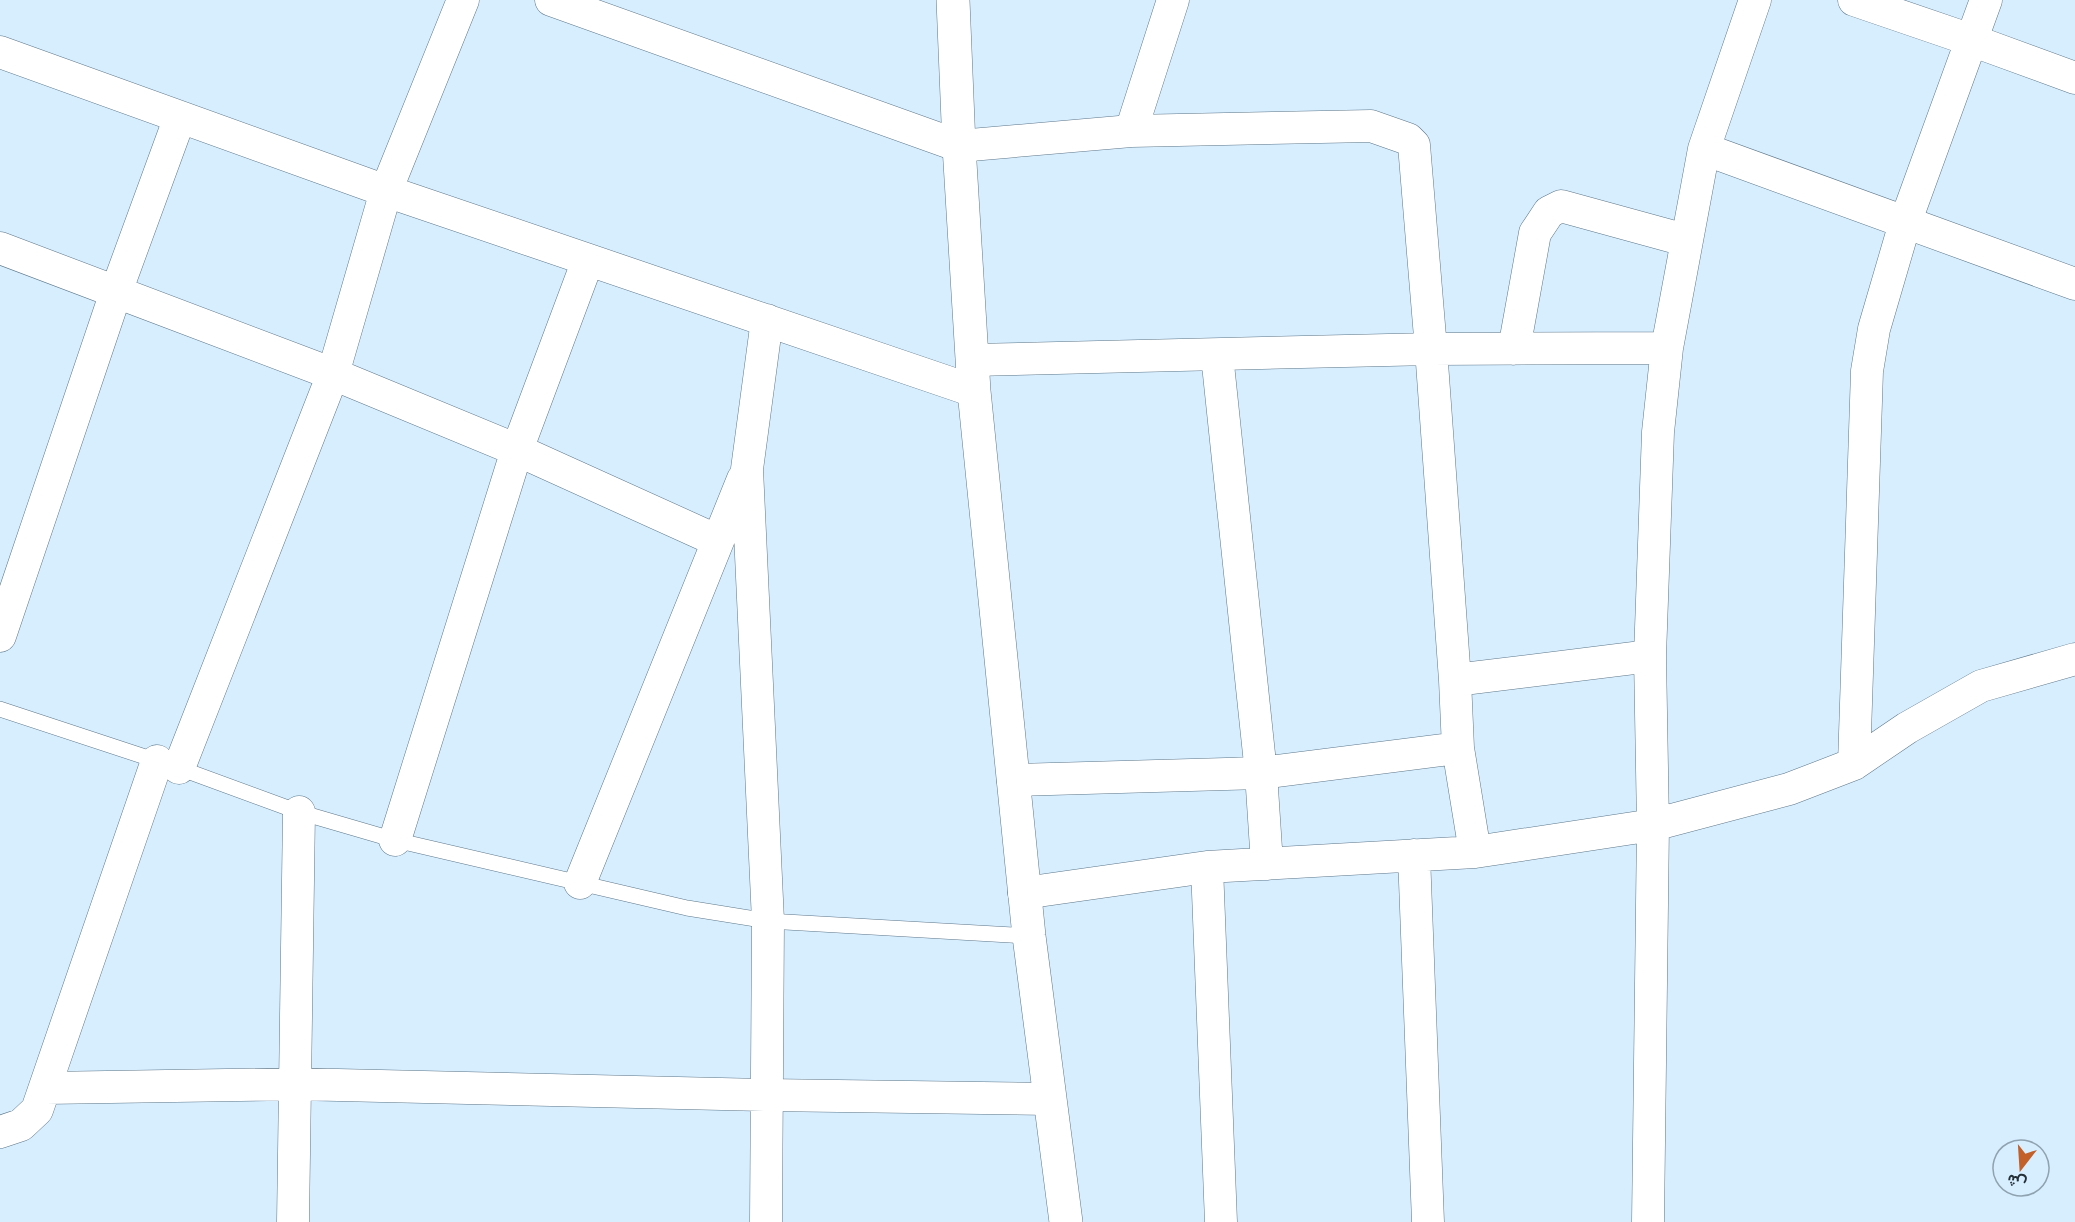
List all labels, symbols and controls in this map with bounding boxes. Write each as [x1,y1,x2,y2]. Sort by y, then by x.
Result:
north arrow [1991,1138,2051,1198]
text: ش [2004,1168,2029,1195]

